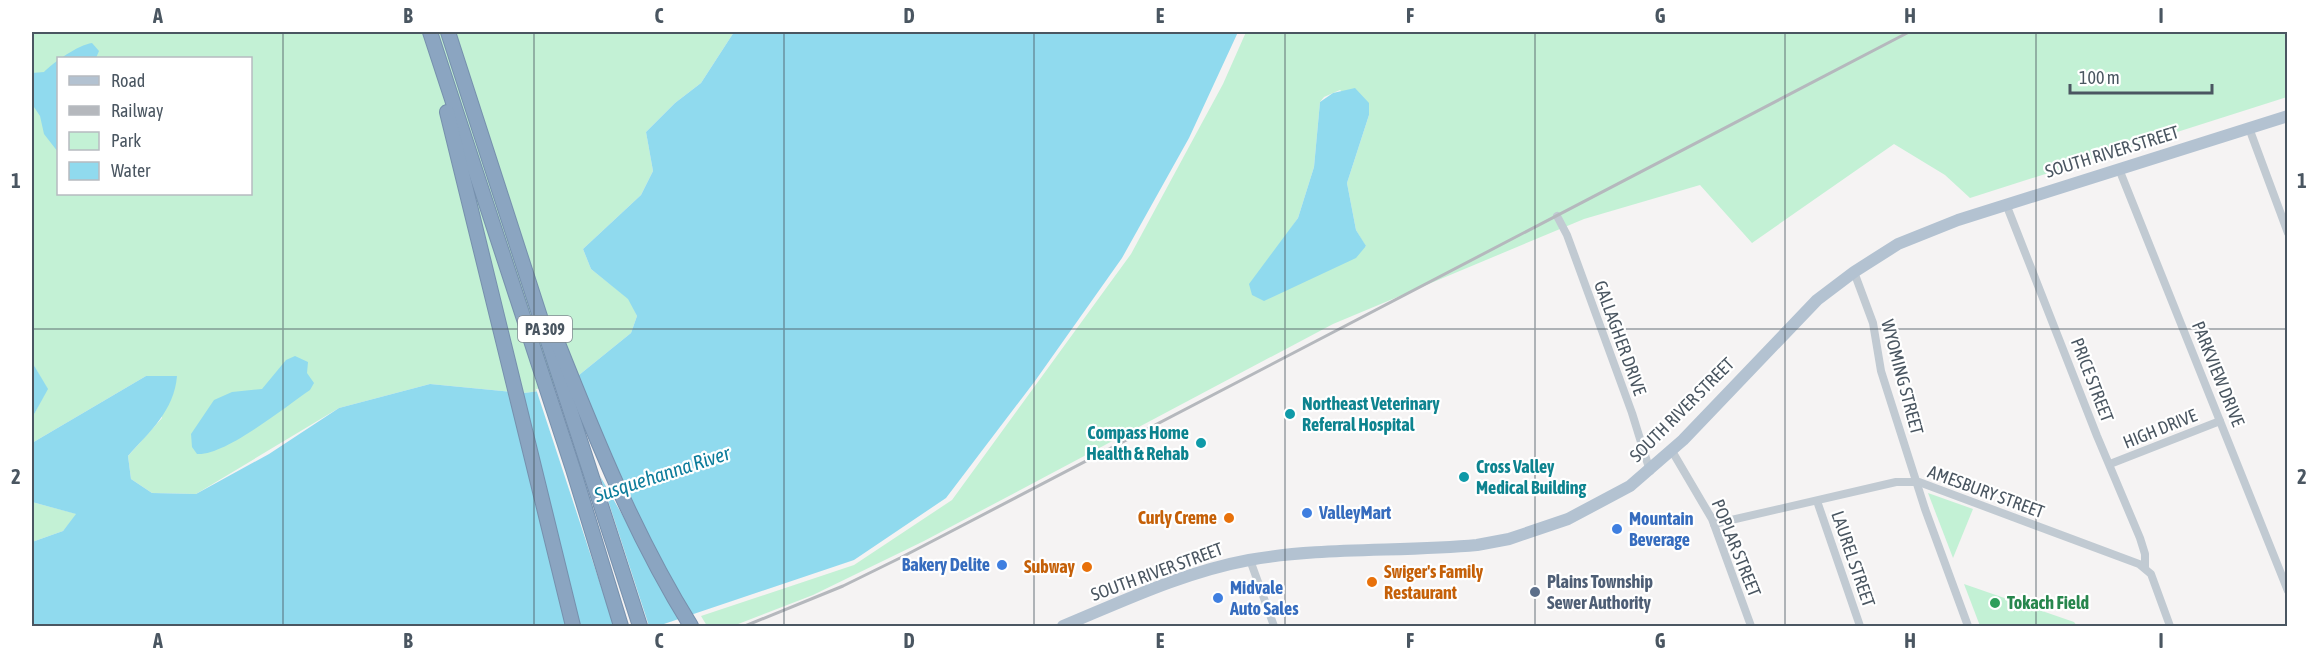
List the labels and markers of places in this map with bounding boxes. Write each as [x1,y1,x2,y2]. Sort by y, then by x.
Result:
place label: Northeast Veterinary Referral Hospital [1302,393,1440,435]
marker: Northeast Veterinary Referral Hospital [1283,407,1297,421]
place label: Compass Home Health & Rehab [1086,422,1189,464]
marker: Compass Home Health & Rehab [1194,436,1208,450]
place label: Cross Valley Medical Building [1476,456,1586,498]
marker: Cross Valley Medical Building [1457,470,1471,484]
place label: ValleyMart [1318,502,1392,523]
marker: ValleyMart [1300,506,1314,520]
place label: Curly Creme [1138,507,1217,528]
place label: Mountain Beverage [1629,508,1694,550]
marker: Curly Creme [1222,511,1236,525]
marker: Mountain Beverage [1610,522,1624,536]
place label: Bakery Delite [902,554,990,575]
place label: Subway [1024,556,1076,577]
marker: Bakery Delite [995,558,1009,572]
marker: Subway [1080,560,1094,574]
place label: Swiger's Family Restaurant [1384,561,1484,603]
place label: Plains Township Sewer Authority [1547,571,1653,613]
marker: Swiger's Family Restaurant [1365,575,1379,589]
place label: Midvale Auto Sales [1229,577,1299,619]
marker: Plains Township Sewer Authority [1528,585,1542,599]
marker: Midvale Auto Sales [1211,591,1225,605]
place label: Tokach Field [2007,592,2089,613]
marker: Tokach Field [1988,596,2002,610]

